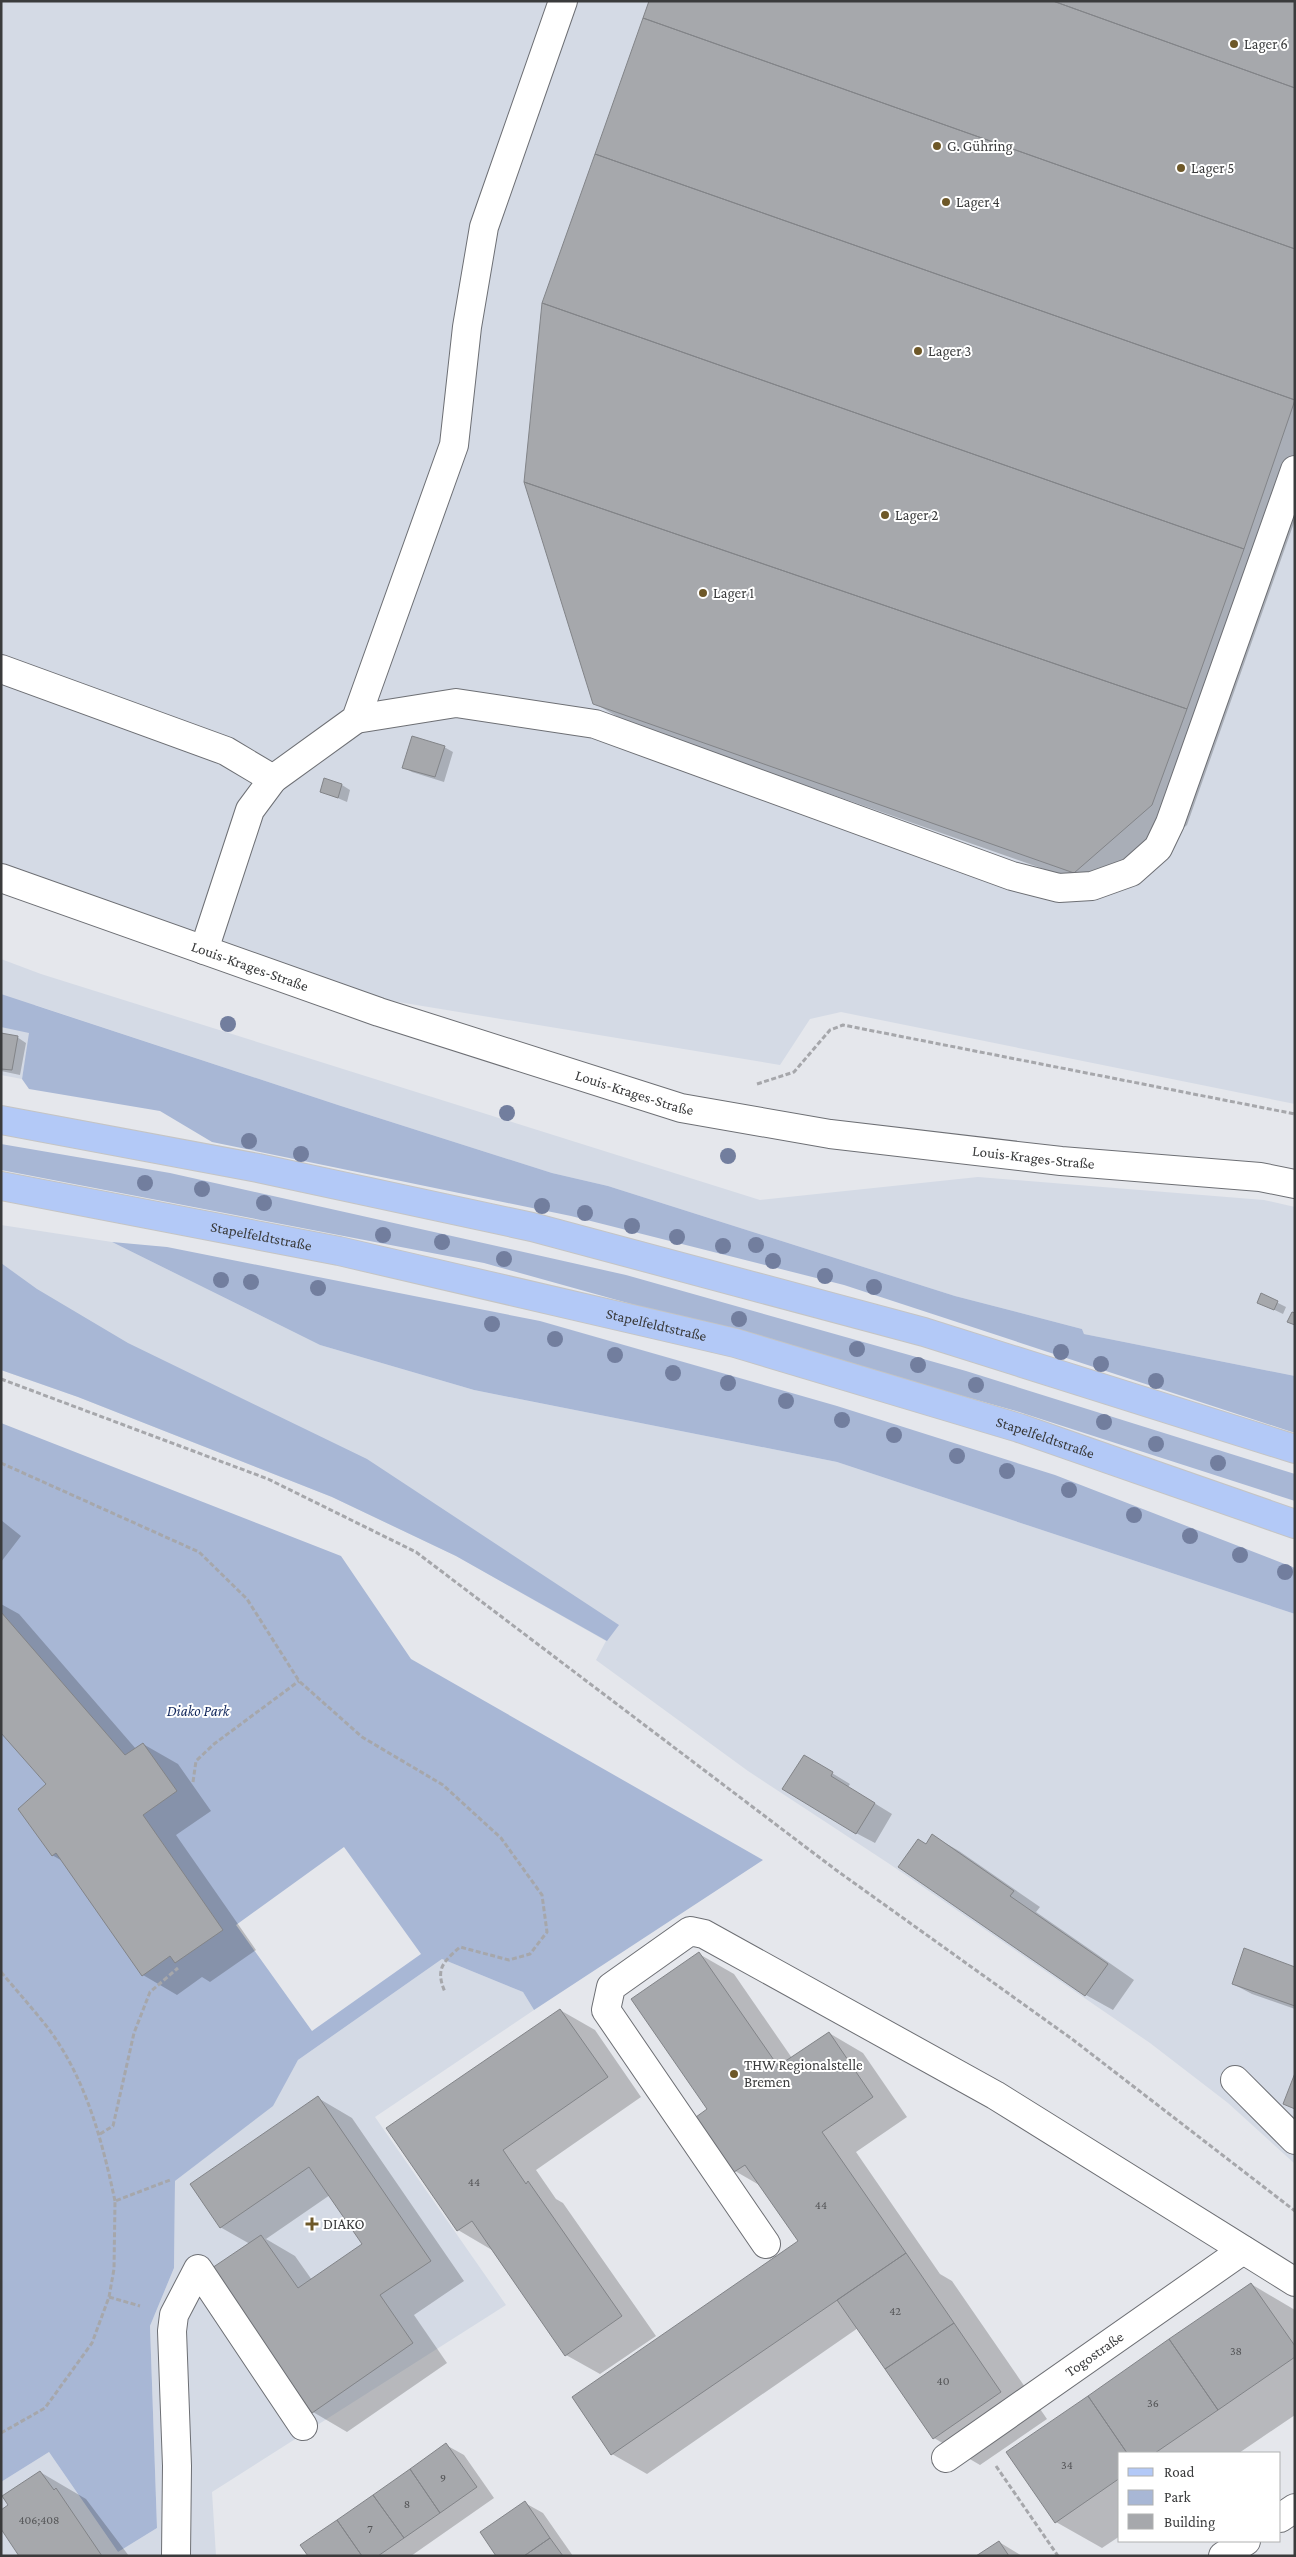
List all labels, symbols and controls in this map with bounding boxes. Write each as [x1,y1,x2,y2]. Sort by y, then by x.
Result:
place label: Lager 6 [1244,36,1288,53]
marker: Lager 6 [1228,38,1240,50]
place label: G. Gühring [947,138,1013,155]
marker: G. Gühring [931,140,943,152]
place label: Lager 5 [1191,160,1234,177]
marker: Lager 5 [1175,162,1187,174]
place label: Lager 4 [956,194,1000,211]
marker: Lager 4 [940,196,952,208]
place label: Lager 3 [928,343,971,360]
marker: Lager 3 [912,345,924,357]
place label: Lager 2 [895,507,939,524]
marker: Lager 2 [879,509,891,521]
place label: Lager 1 [713,585,754,602]
marker: Lager 1 [697,587,709,599]
street label: Louis-Krages-Straße [189,938,311,994]
street label: Louis-Krages-Straße [573,1067,695,1118]
street label: Louis-Krages-Straße [971,1143,1096,1172]
street label: Stapelfeldtstraße [209,1218,314,1254]
street label: Stapelfeldtstraße [604,1305,709,1344]
street label: Stapelfeldtstraße [994,1414,1097,1462]
park label: Diako Park [167,1703,231,1719]
place label: THW Regionalstelle Bremen [744,2057,863,2090]
marker: THW Regionalstelle Bremen [728,2068,740,2080]
house number: 44 [468,2175,480,2189]
house number: 44 [815,2198,827,2212]
place label: DIAKO [323,2216,365,2232]
marker: DIAKO [305,2217,319,2231]
house number: 42 [889,2304,901,2318]
street label: Togostraße [1062,2328,1127,2380]
house number: 38 [1230,2344,1242,2358]
house number: 40 [937,2374,950,2388]
house number: 36 [1147,2396,1159,2410]
legend [1118,2452,1281,2542]
house number: 34 [1061,2458,1073,2472]
text: Road [1164,2464,1195,2480]
house number: 9 [440,2471,446,2485]
text: Park [1164,2489,1191,2505]
house number: 8 [404,2497,410,2511]
house number: 406;408 [18,2513,60,2527]
text: Building [1164,2514,1215,2531]
house number: 7 [367,2522,373,2536]

